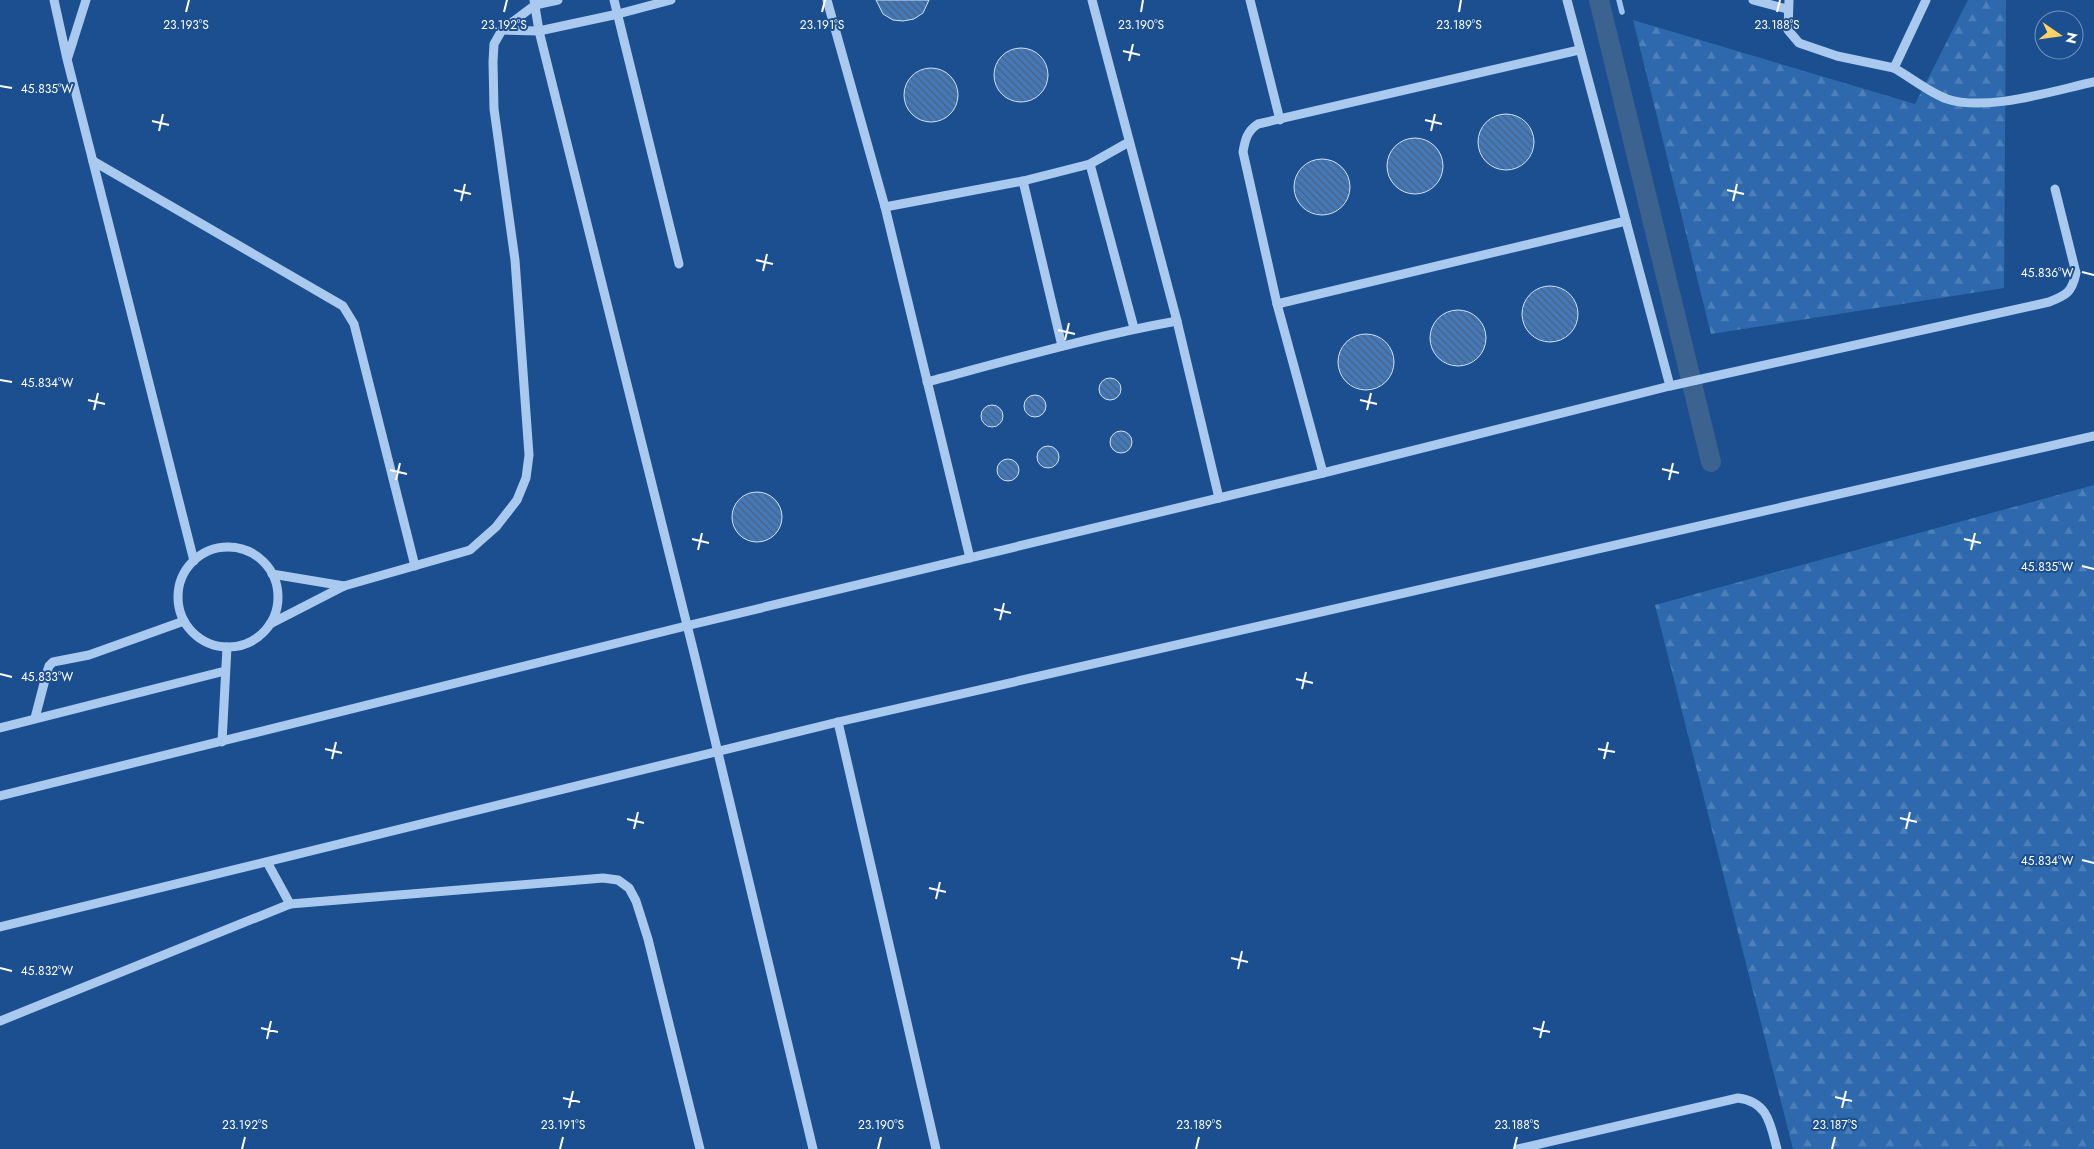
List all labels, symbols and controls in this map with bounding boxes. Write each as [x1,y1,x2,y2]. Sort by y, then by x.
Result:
north arrow [2034,10,2084,60]
text: 23.193°S [163,16,209,34]
text: 23.192°S [481,16,527,34]
text: 23.191°S [800,16,845,34]
text: 23.190°S [1118,16,1165,34]
text: 23.189°S [1436,16,1482,34]
text: 23.188°S [1754,16,1800,34]
text: N [2061,30,2083,46]
text: 45.835°W [21,80,73,98]
text: 45.836°W [2021,264,2073,282]
text: 45.834°W [21,374,73,392]
text: 45.835°W [2021,558,2073,576]
text: 45.833°W [21,668,73,686]
text: 45.834°W [2021,852,2073,870]
text: 45.832°W [21,962,73,980]
text: 23.192°S [222,1116,268,1134]
text: 23.191°S [541,1116,586,1134]
text: 23.190°S [858,1116,905,1134]
text: 23.189°S [1176,1116,1222,1134]
text: 23.188°S [1494,1116,1540,1134]
text: 23.187°S [1813,1116,1858,1134]

